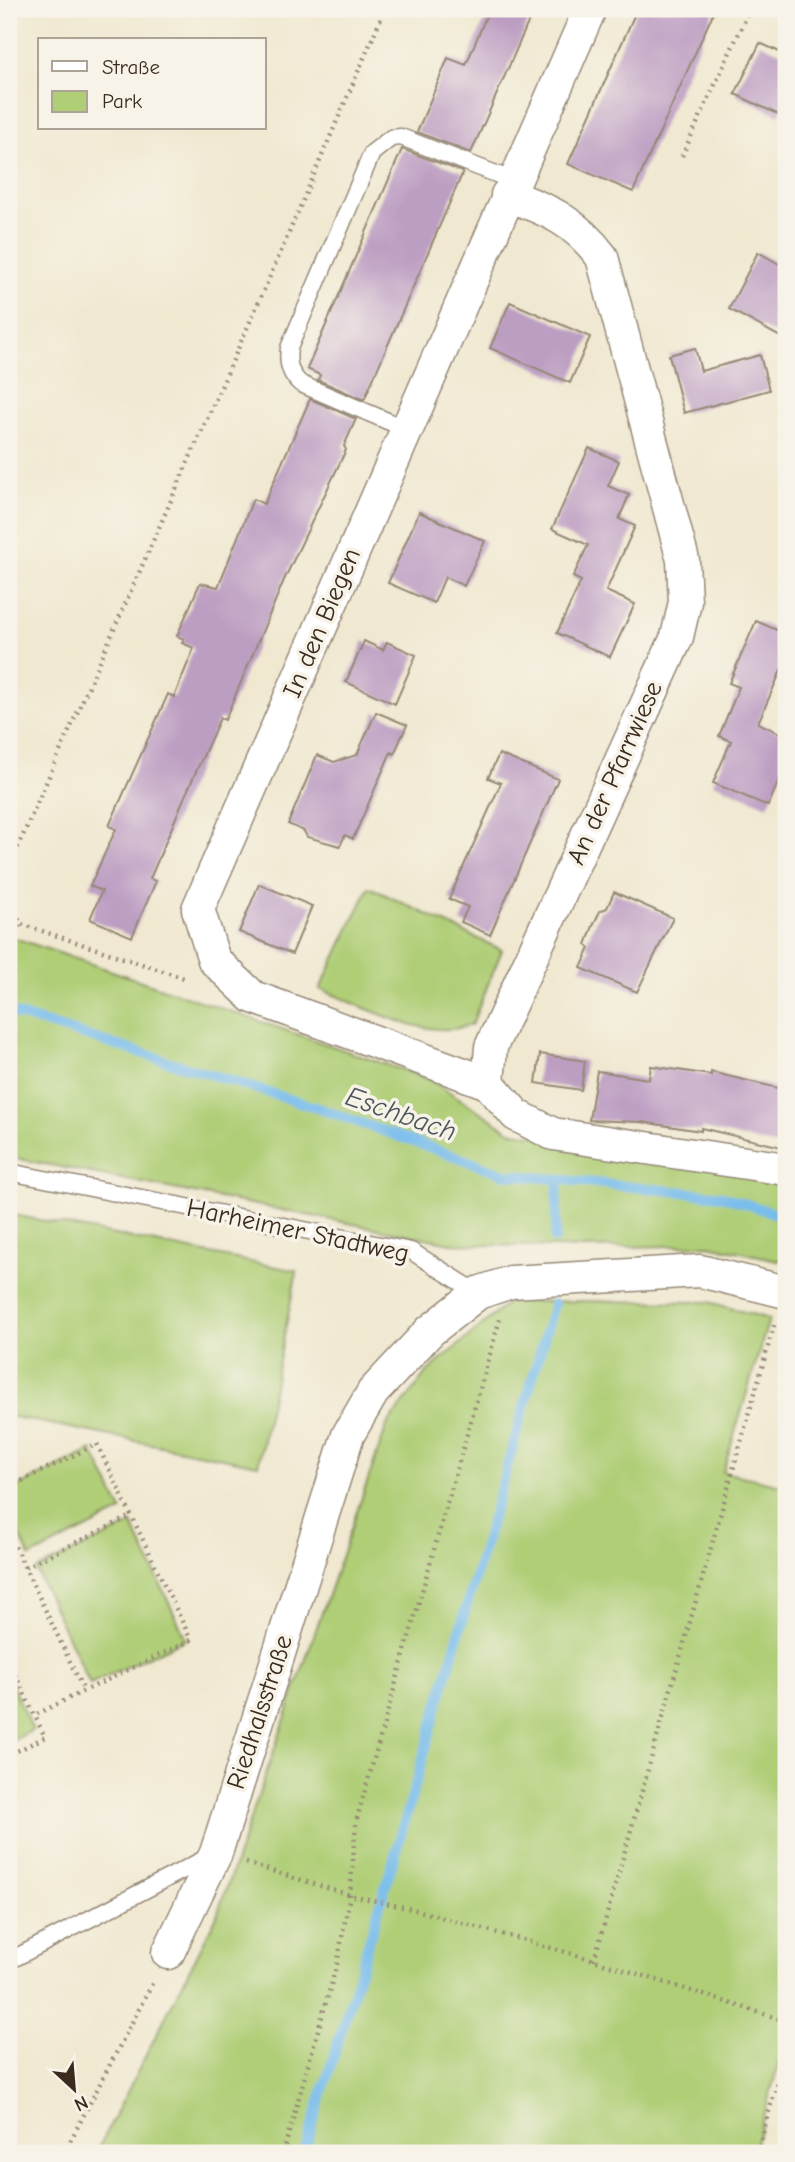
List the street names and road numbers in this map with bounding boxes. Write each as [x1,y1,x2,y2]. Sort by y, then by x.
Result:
street label: In den Biegen [277,544,367,702]
street label: An der Pfarrwiese [561,677,669,869]
street label: Harheimer Stadtweg [184,1193,412,1269]
street label: Riedhalsstraße [221,1631,299,1793]

